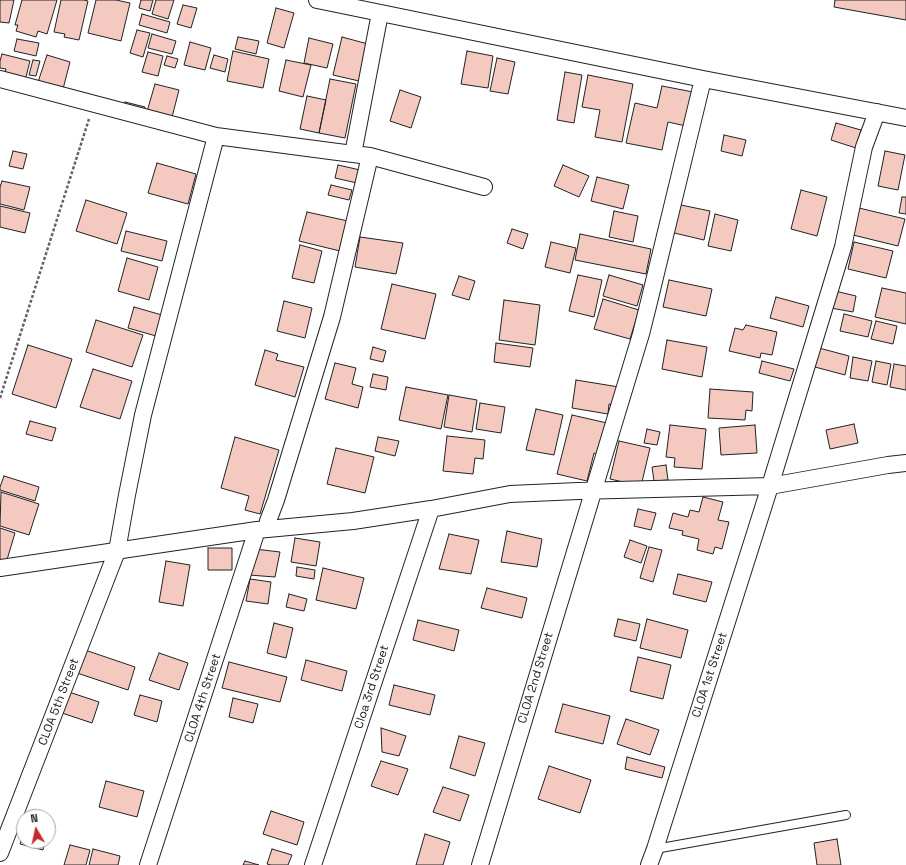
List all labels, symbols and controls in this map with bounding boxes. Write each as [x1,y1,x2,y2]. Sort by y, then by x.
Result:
street label: CLOA 1st Street [689,630,731,720]
street label: CLOA 2nd Street [515,631,557,725]
street label: Cloa 3rd Street [352,643,392,731]
street label: CLOA 4th Street [182,652,224,744]
street label: CLOA 5th Street [36,656,82,748]
north arrow [16,809,56,849]
text: N [30,811,39,826]

